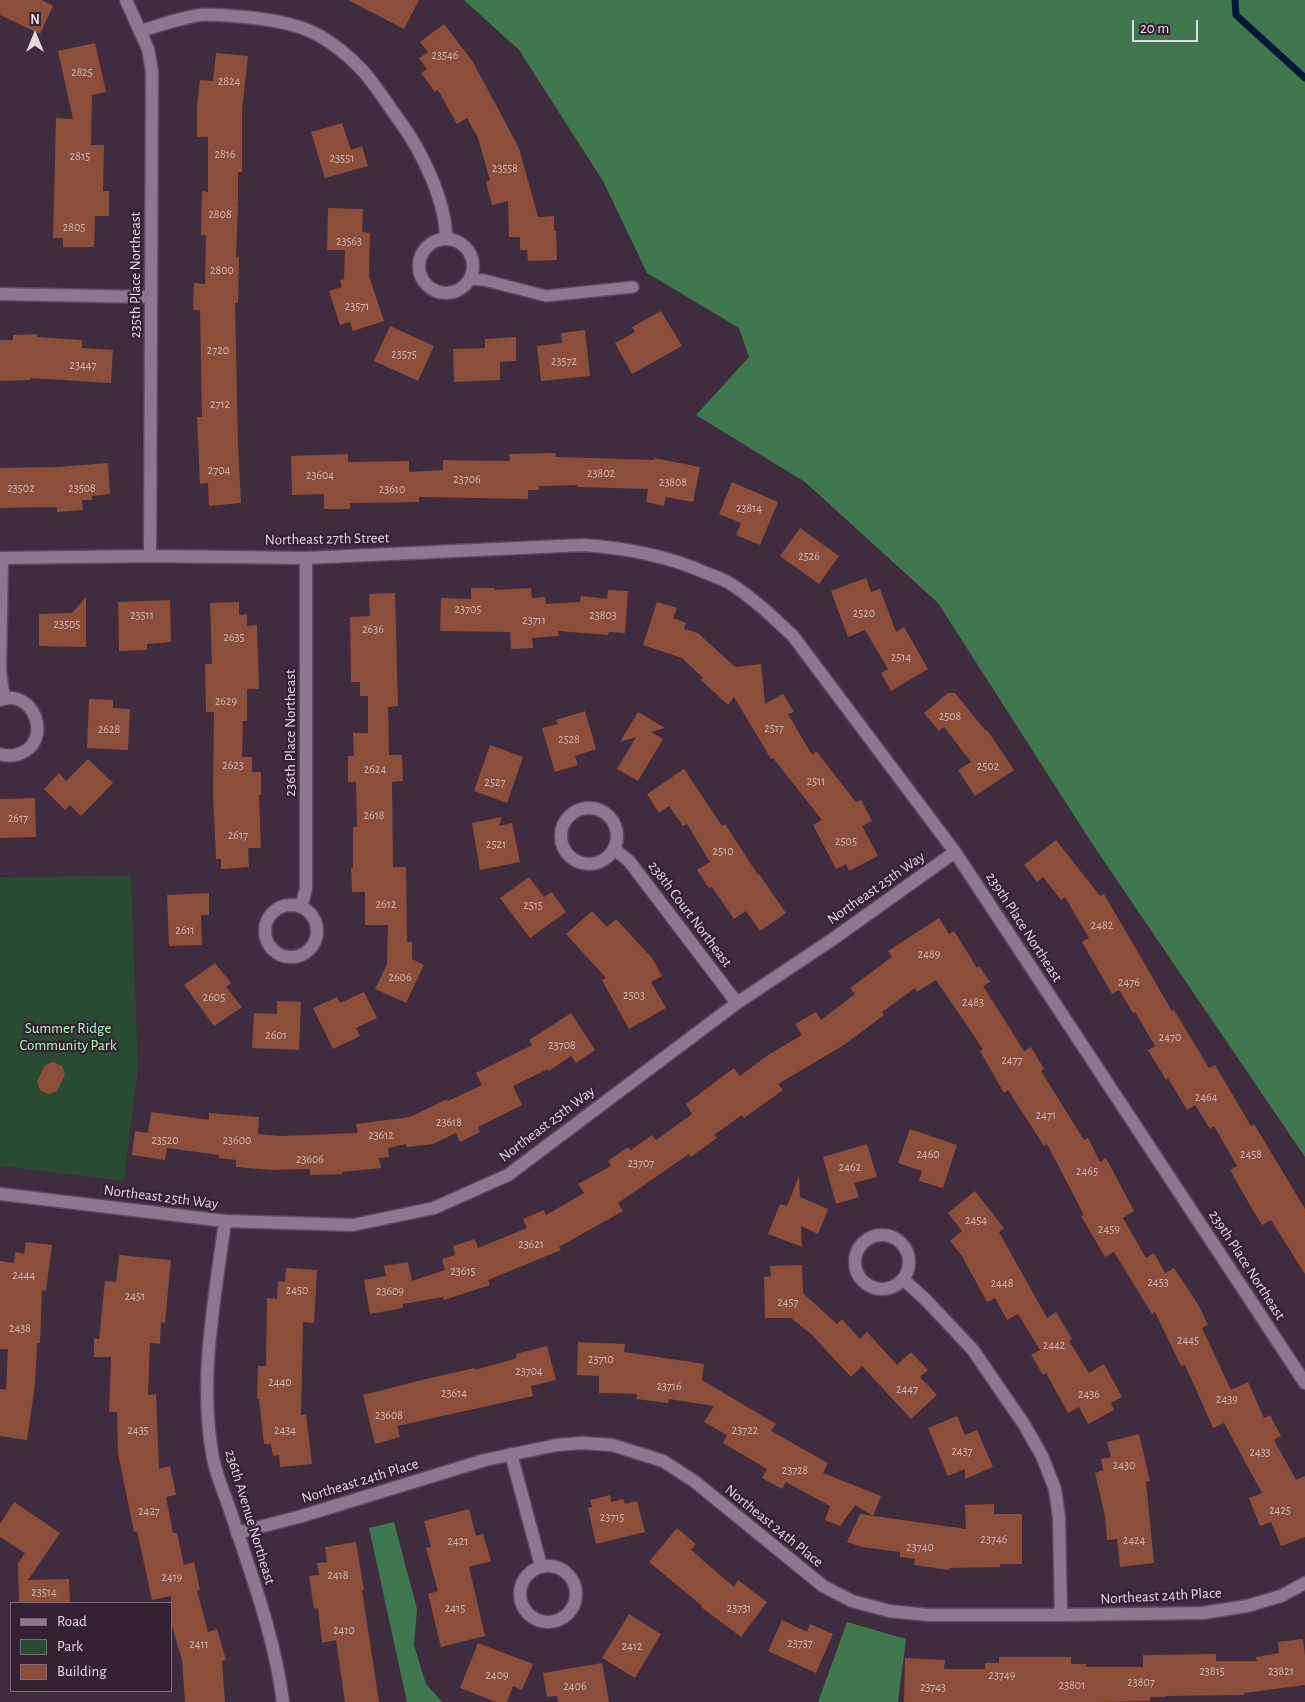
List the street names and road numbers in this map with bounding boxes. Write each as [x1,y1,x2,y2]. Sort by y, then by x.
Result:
street label: 235th Place Northeast [126,212,144,338]
street label: Northeast 27th Street [265,529,389,549]
street label: 236th Place Northeast [281,669,299,797]
street label: Northeast 25th Way [824,848,928,928]
street label: 238th Court Northeast [644,857,736,971]
street label: 239th Place Northeast [982,869,1066,985]
street label: Northeast 25th Way [496,1082,598,1166]
street label: Northeast 25th Way [103,1181,219,1213]
street label: 239th Place Northeast [1205,1207,1289,1323]
street label: 236th Avenue Northeast [221,1447,279,1587]
street label: Northeast 24th Place [299,1455,421,1507]
street label: Northeast 24th Place [721,1481,827,1571]
street label: Northeast 24th Place [1100,1584,1222,1608]

